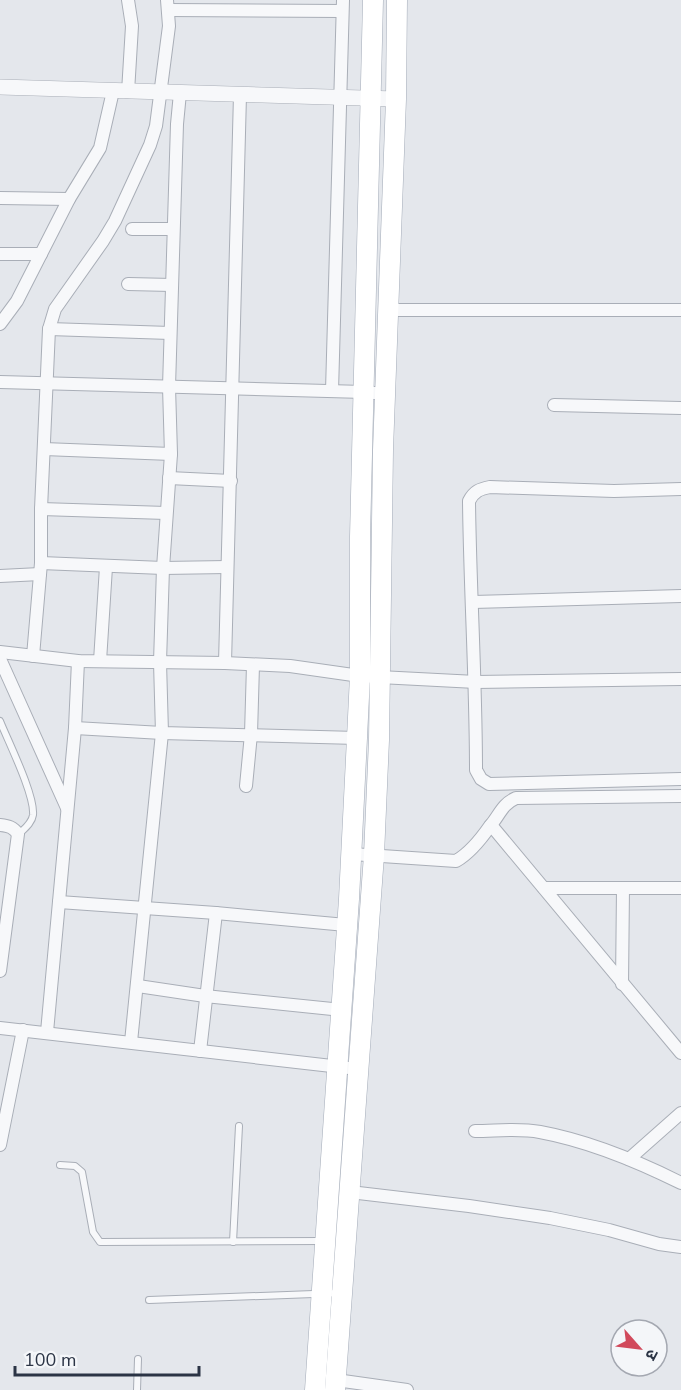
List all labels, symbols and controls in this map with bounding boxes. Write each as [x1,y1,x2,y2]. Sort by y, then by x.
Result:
north arrow [609,1318,669,1378]
scale bar [15,1339,200,1377]
text: उ [639,1345,663,1364]
text: 100 m [24,1348,76,1372]

